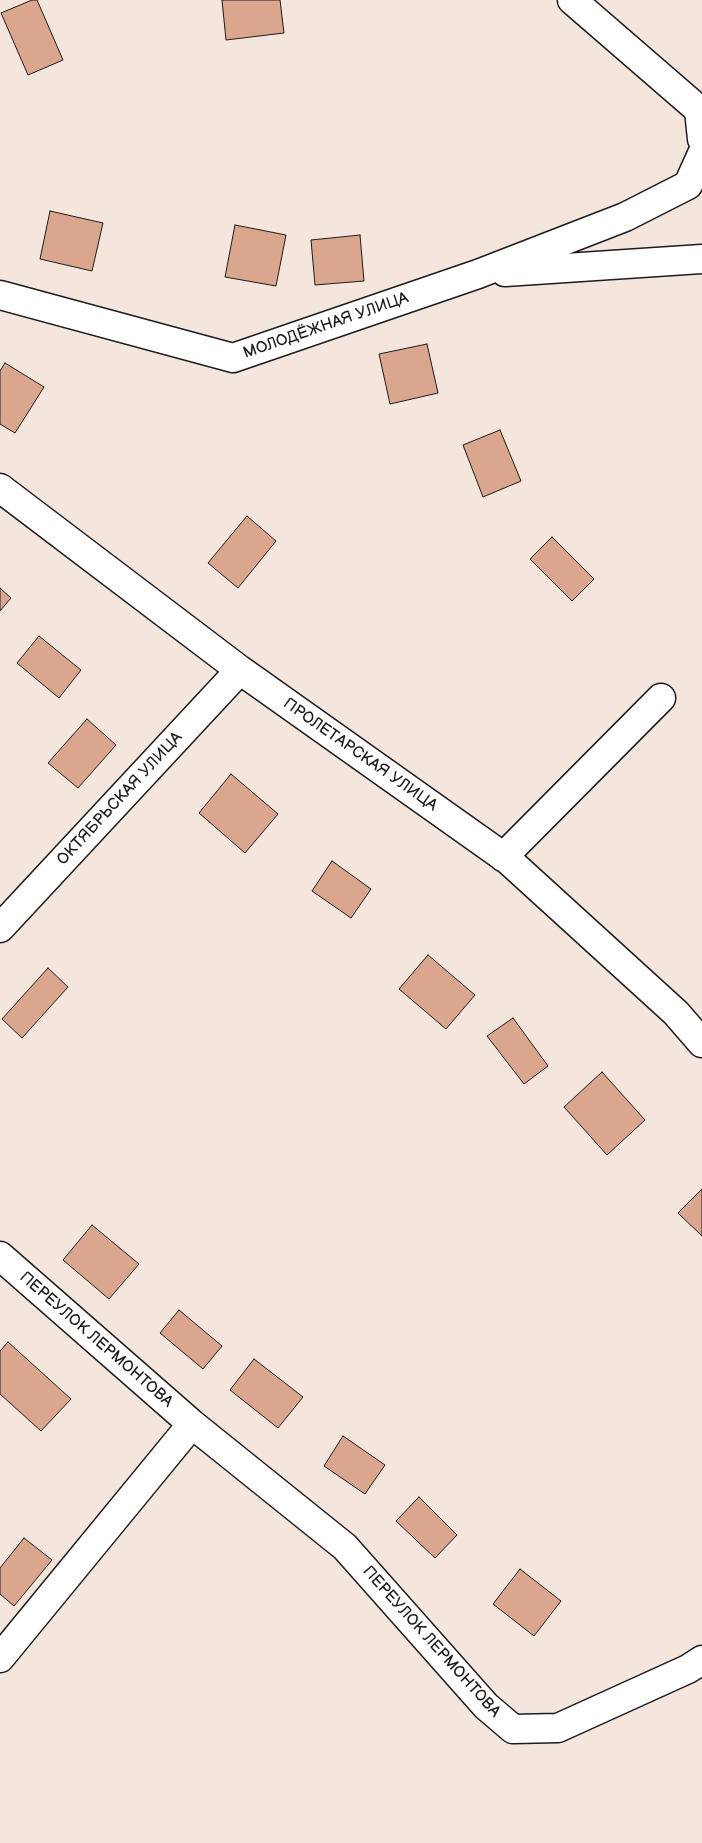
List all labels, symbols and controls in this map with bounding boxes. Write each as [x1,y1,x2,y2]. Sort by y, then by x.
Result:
street label: МОЛОДЁЖНАЯ УЛИЦА [241,289,411,363]
street label: ПРОЛЕТАРСКАЯ УЛИЦА [279,694,441,816]
street label: ОКТЯБРЬСКАЯ УЛИЦА [53,728,187,870]
street label: ПЕРЕУЛОК ЛЕРМОНТОВА [15,1268,177,1412]
street label: ПЕРЕУЛОК ЛЕРМОНТОВА [358,1562,504,1722]

